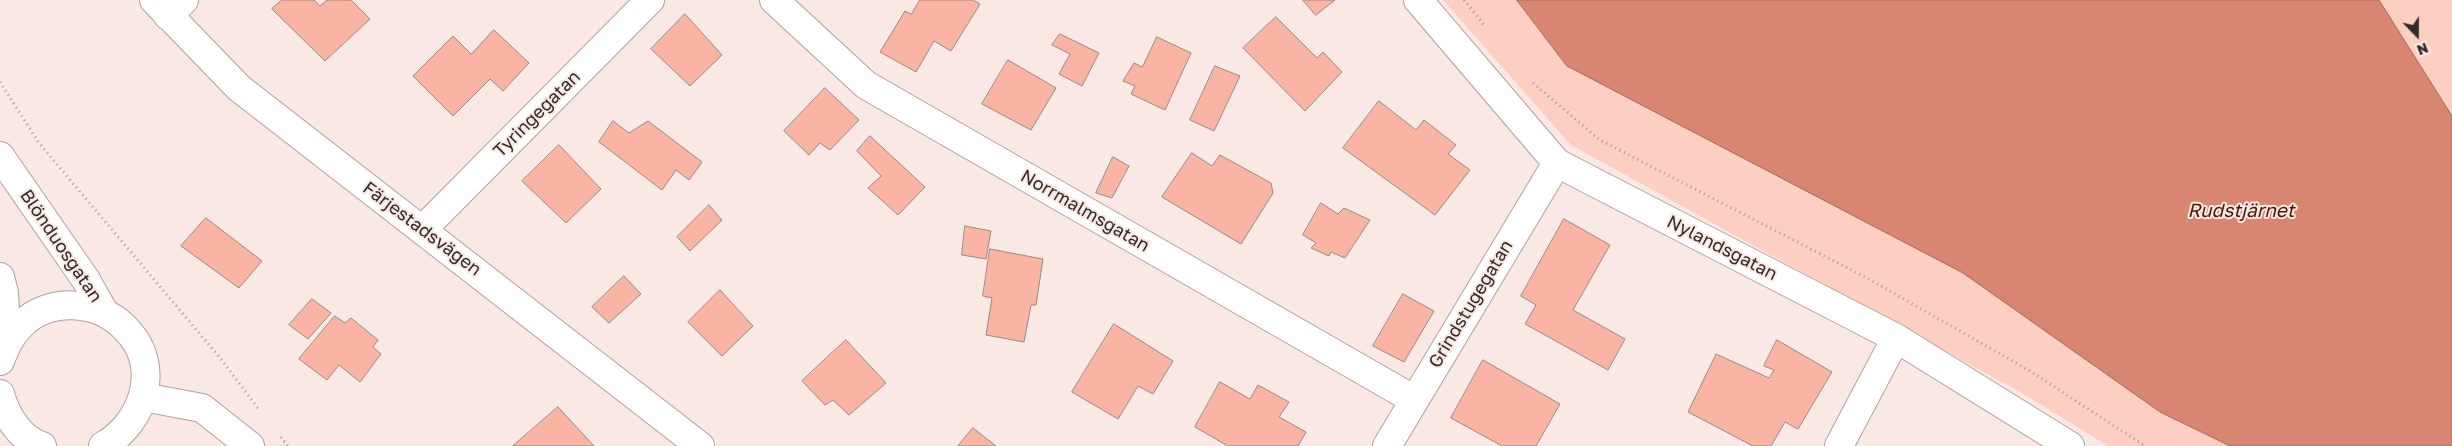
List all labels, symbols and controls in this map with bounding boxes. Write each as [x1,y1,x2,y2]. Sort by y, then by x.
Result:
north arrow [2392,10,2442,60]
text: N [2415,39,2431,59]
street label: Tyringegatan [489,66,585,162]
street label: Norrmalmsgatan [1017,165,1153,257]
street label: Färjestadsvägen [358,177,486,281]
street label: Blönduosgatan [15,186,107,306]
water label: Rudstjärnet [2188,200,2294,222]
street label: Nylandsgatan [1663,211,1781,285]
street label: Grindstugegatan [1424,236,1518,372]

